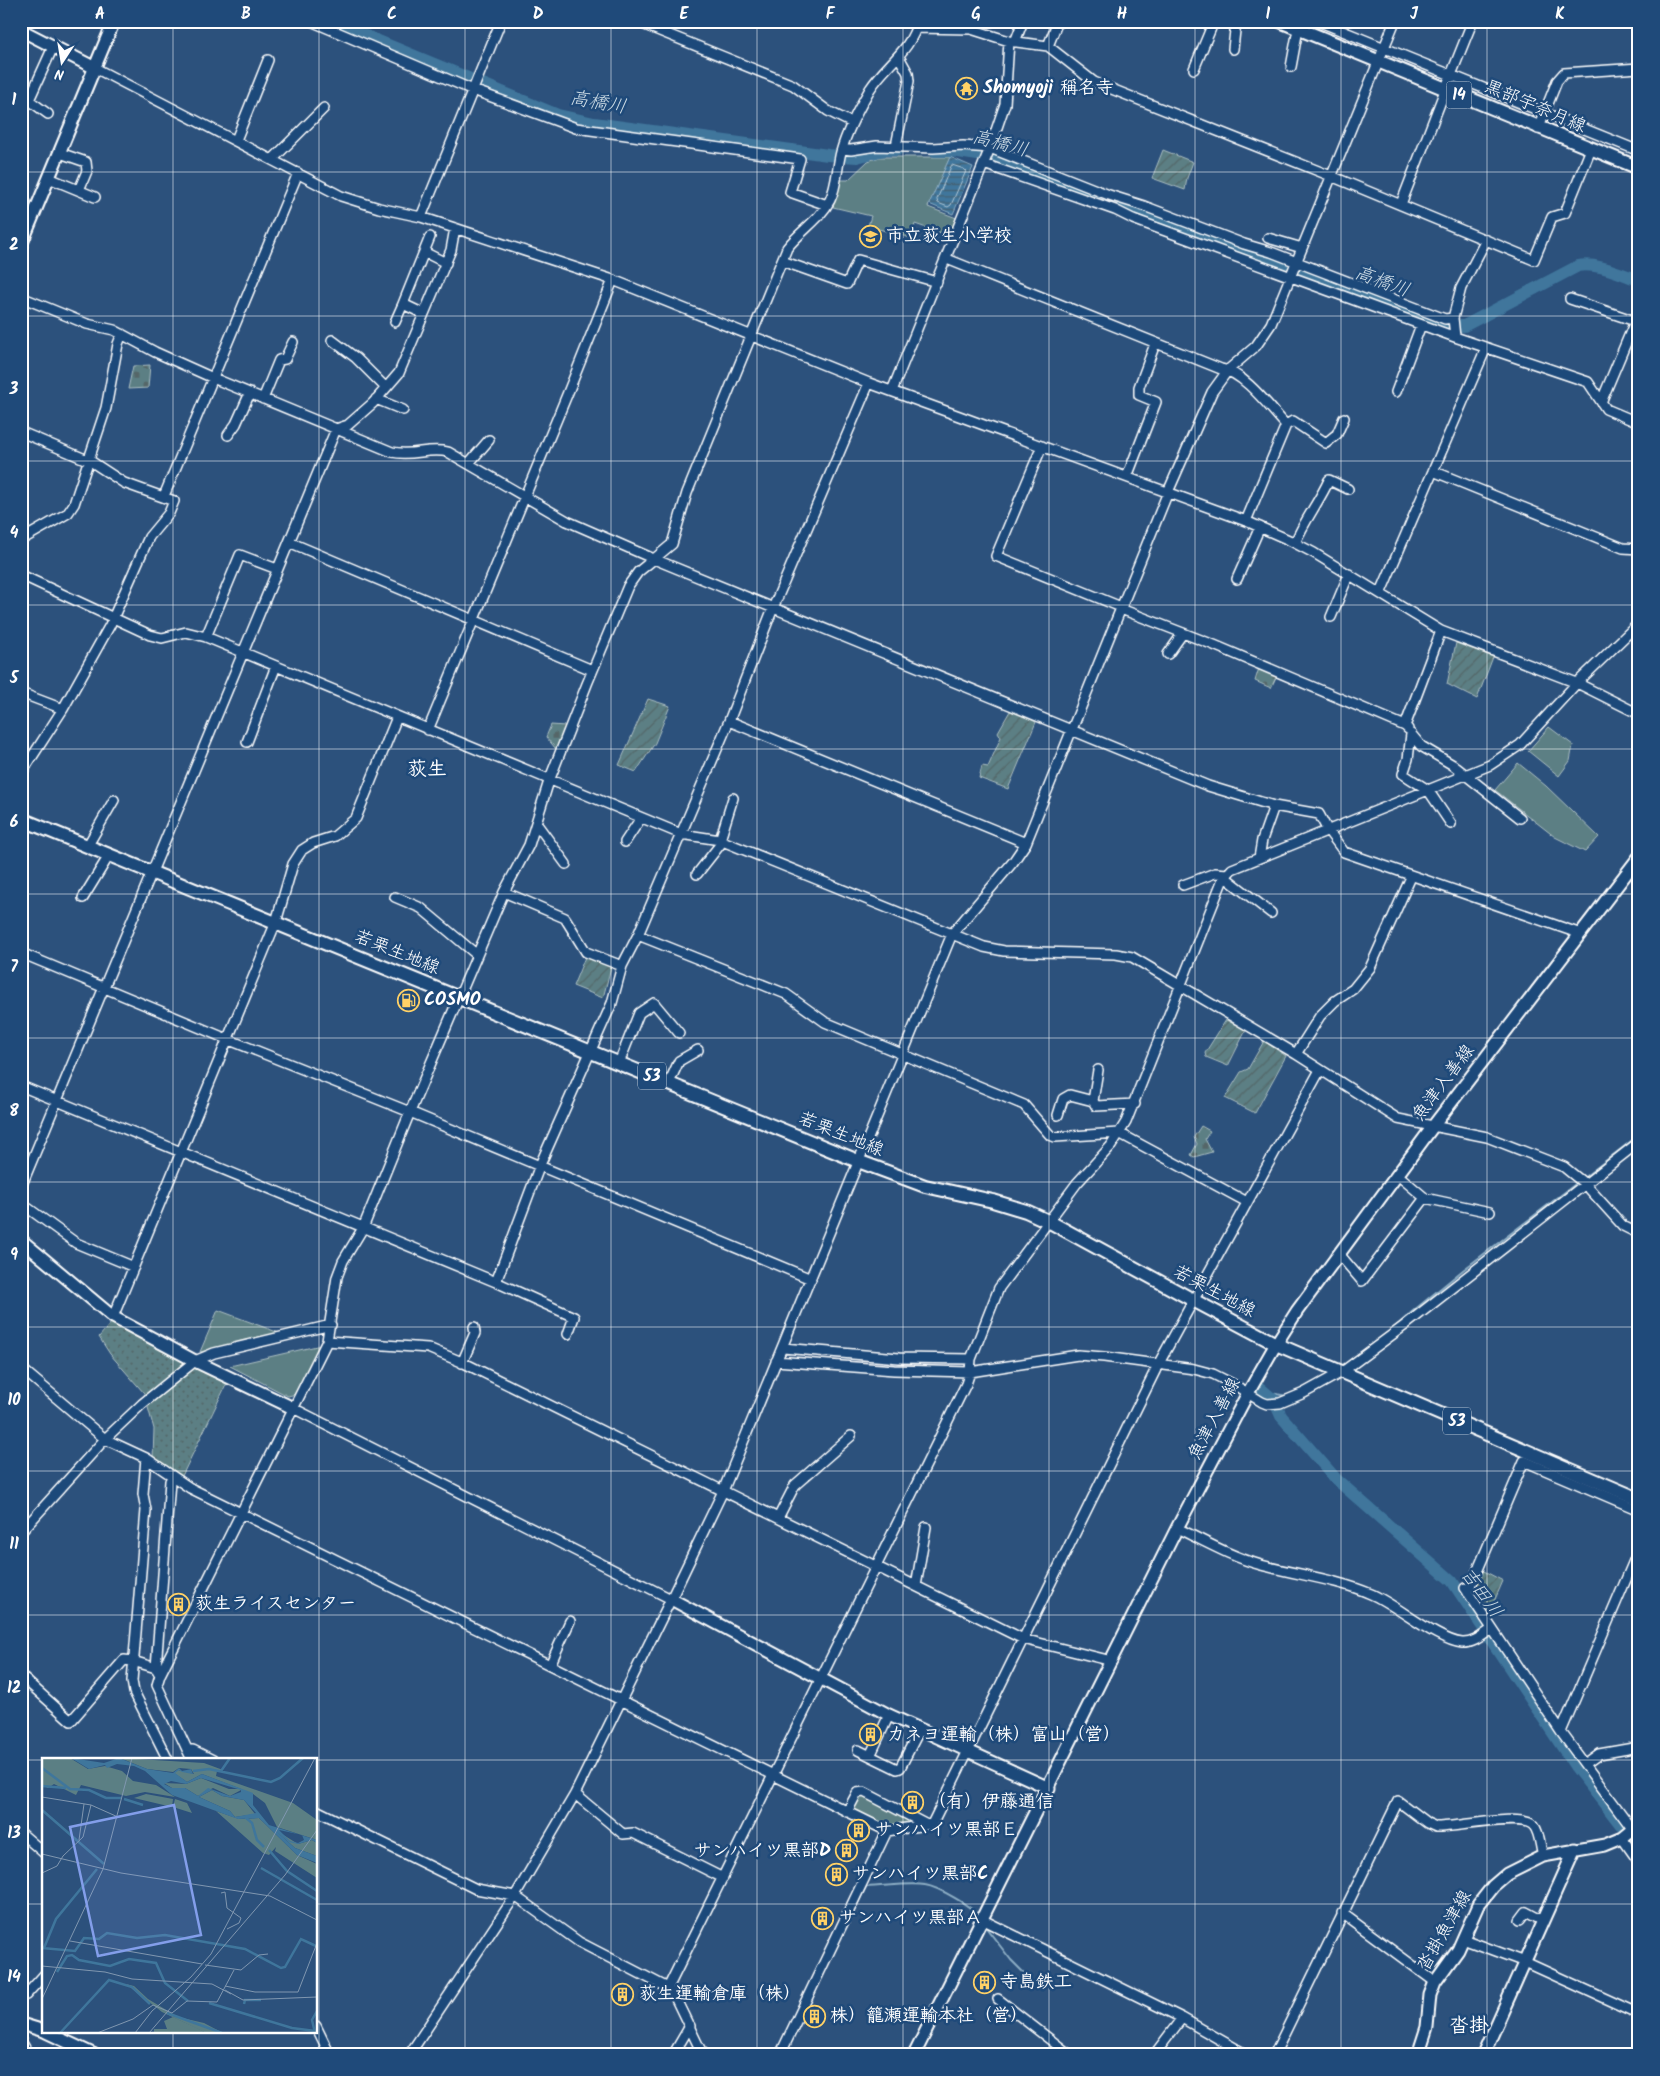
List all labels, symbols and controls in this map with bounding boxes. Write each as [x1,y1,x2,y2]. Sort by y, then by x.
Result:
text: A [95,2,105,27]
text: B [241,2,251,27]
text: C [387,2,397,27]
text: D [533,2,544,27]
text: E [680,2,690,27]
text: F [826,2,836,27]
text: G [971,2,981,27]
text: H [1117,2,1127,27]
text: I [1266,2,1271,27]
text: J [1410,2,1419,27]
text: K [1555,2,1565,27]
north arrow [38,38,88,88]
text: N [53,62,66,85]
street label: 黒部宇奈月線 [1480,73,1590,141]
place label: Shomyoji 稱名寺 [983,74,1114,103]
temple icon: Shomyoji 稱名寺 [955,76,979,100]
road number: 14 [1446,82,1472,108]
water label: 高橋川 [567,83,629,123]
text: 1 [12,88,17,113]
water label: 高橋川 [969,122,1031,166]
place label: 市立荻生小学校 [886,222,1012,251]
school or university icon: 市立荻生小学校 [858,224,882,248]
text: 2 [9,233,19,258]
water label: 高橋川 [1350,258,1414,306]
text: 3 [9,377,19,402]
text: 4 [10,521,19,546]
text: 5 [9,666,20,691]
district label: 荻生 [407,754,447,786]
text: 6 [10,810,19,835]
street label: 若栗生地線 [350,923,444,983]
text: 7 [10,955,18,980]
place label: COSMO [424,986,481,1015]
fuel station icon: COSMO [396,988,420,1012]
street label: 魚津入善線 [1405,1038,1483,1128]
road number: 53 [638,1062,666,1090]
text: 8 [9,1099,19,1124]
street label: 若栗生地線 [794,1105,888,1165]
text: 9 [10,1243,18,1268]
street label: 若栗生地線 [1167,1258,1261,1326]
street label: 魚津入善線 [1181,1372,1249,1466]
text: 10 [7,1388,21,1413]
road number: 53 [1443,1408,1471,1434]
text: 11 [9,1532,19,1557]
water label: 吉田川 [1452,1561,1510,1625]
place label: 荻生ライスセンター [195,1590,356,1619]
building icon: 荻生ライスセンター [167,1592,191,1616]
text: 12 [7,1676,21,1701]
place label: カネヨ運輸（株）富山（営） [887,1721,1121,1750]
building icon: カネヨ運輸（株）富山（営） [859,1723,883,1747]
inset map [42,1758,318,2034]
place label: （有）伊藤通信 [928,1788,1054,1817]
building icon: （有）伊藤通信 [900,1790,924,1814]
place label: サンハイツ黒部Ｅ [875,1816,1018,1845]
building icon: サンハイツ黒部Ｅ [847,1818,871,1842]
text: 13 [7,1821,21,1846]
place label: サンハイツ黒部D [694,1837,831,1866]
building icon: サンハイツ黒部D [835,1839,859,1863]
place label: サンハイツ黒部C [852,1860,988,1889]
building icon: サンハイツ黒部C [824,1862,848,1886]
street label: 沓掛魚津線 [1410,1885,1480,1977]
place label: サンハイツ黒部Ａ [839,1904,982,1933]
building icon: サンハイツ黒部Ａ [811,1906,835,1930]
text: 14 [7,1965,21,1990]
place label: 寺島鉄工 [1000,1968,1072,1997]
building icon: 寺島鉄工 [972,1970,996,1994]
place label: 荻生運輸倉庫（株） [639,1980,801,2009]
building icon: 荻生運輸倉庫（株） [611,1982,635,2006]
place label: 株）籠瀬運輸本社（営） [830,2002,1028,2031]
building icon: 株）籠瀬運輸本社（営） [802,2004,826,2028]
district label: 沓掛 [1449,2011,1489,2043]

